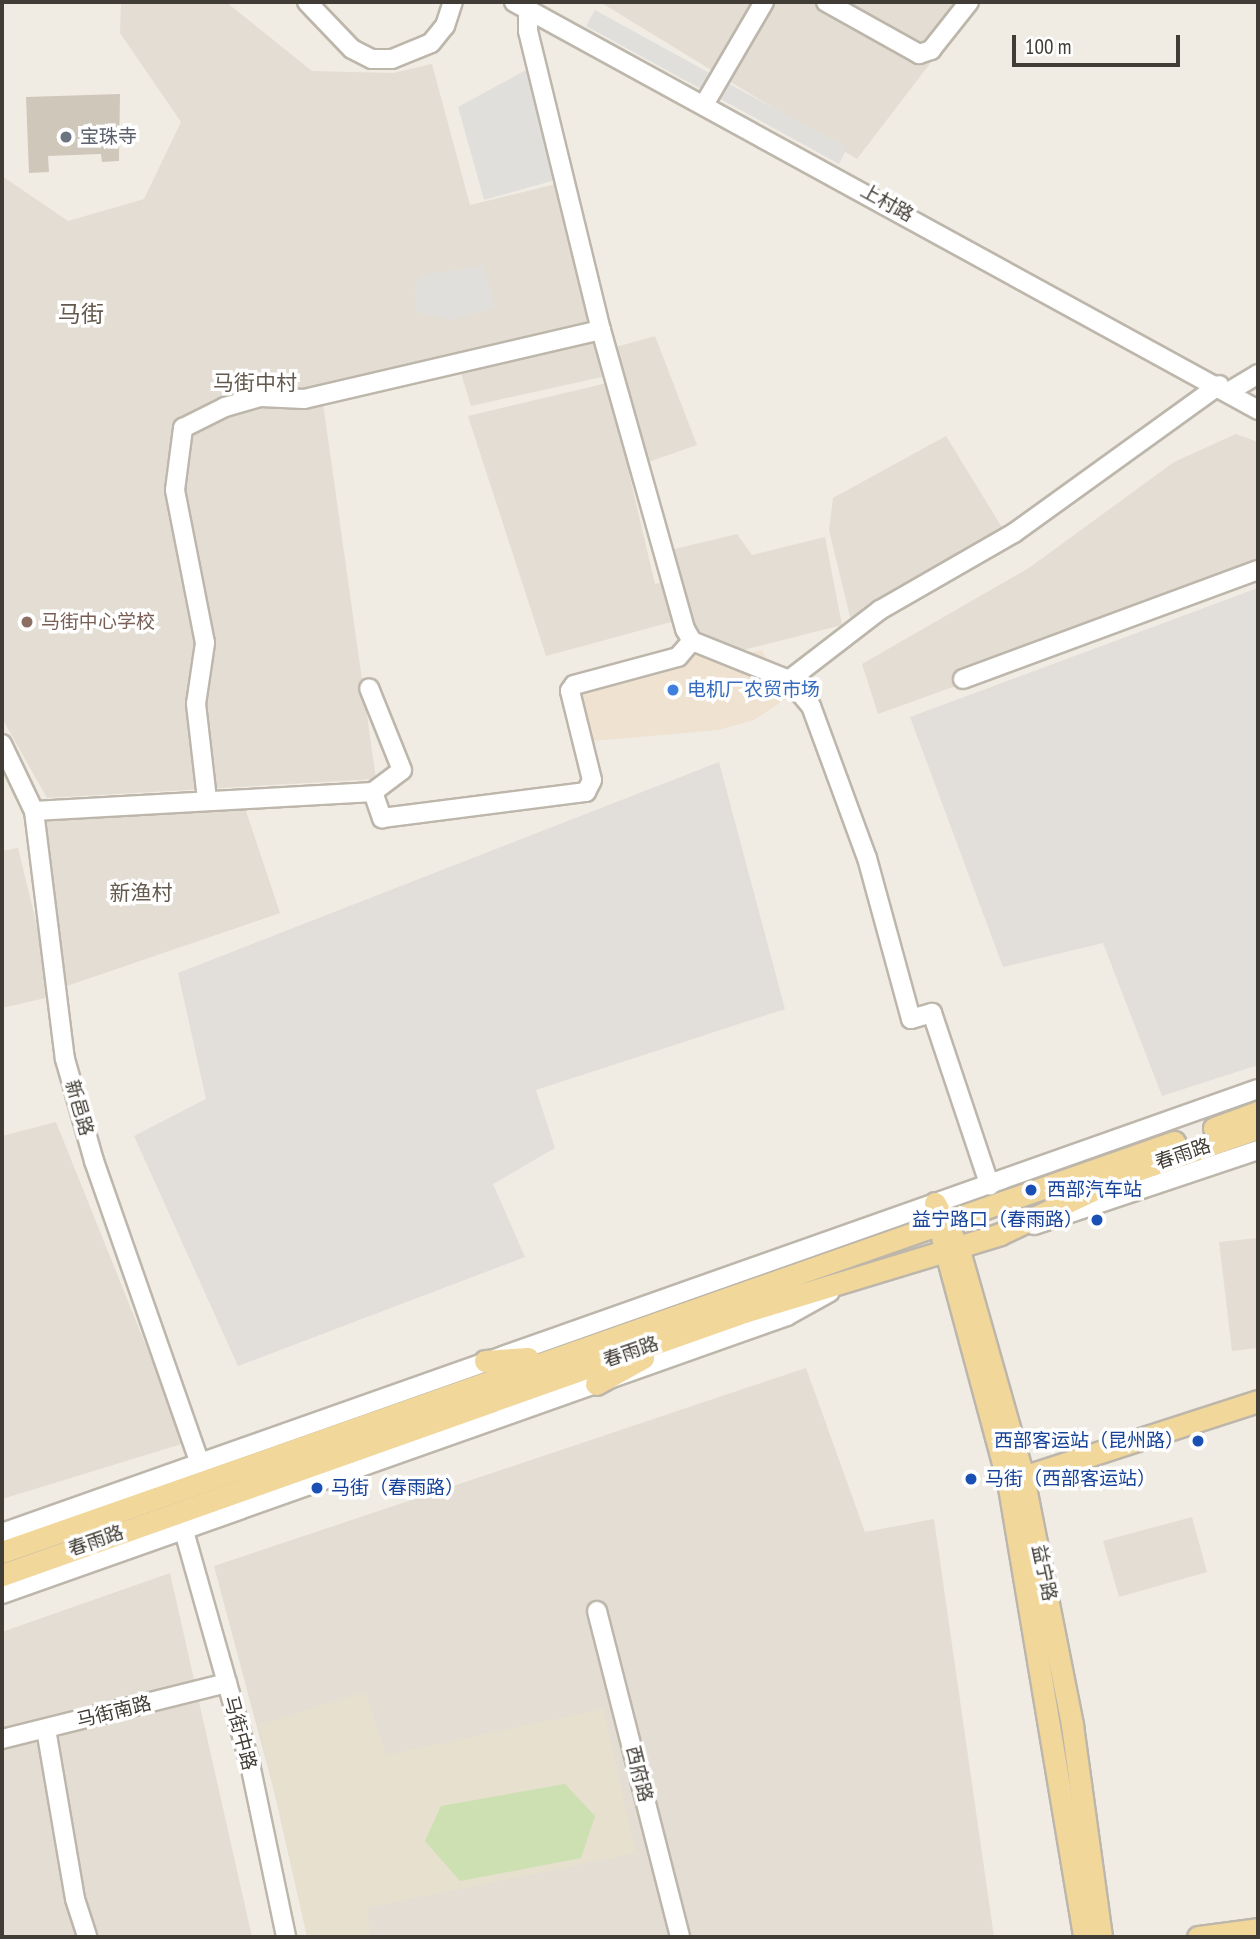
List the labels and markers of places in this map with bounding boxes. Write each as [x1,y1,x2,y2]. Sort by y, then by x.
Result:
place label: 宝珠寺 [80,126,137,148]
marker: 宝珠寺 [58,129,74,145]
place label: 马街中心学校 [41,611,155,633]
marker: 马街中心学校 [19,614,35,630]
place label: 电机厂农贸市场 [687,679,820,701]
marker: 电机厂农贸市场 [665,682,681,698]
place label: 西部汽车站 [1047,1179,1142,1201]
marker: 西部汽车站 [1021,1180,1041,1200]
place label: 益宁路口（春雨路） [912,1209,1083,1231]
marker: 益宁路口（春雨路） [1089,1212,1105,1228]
place label: 西部客运站（昆州路） [994,1430,1184,1452]
marker: 西部客运站（昆州路） [1190,1433,1206,1449]
place label: 马街（西部客运站） [985,1468,1156,1490]
marker: 马街（西部客运站） [963,1471,979,1487]
place label: 马街（春雨路） [331,1477,464,1499]
marker: 马街（春雨路） [309,1480,325,1496]

